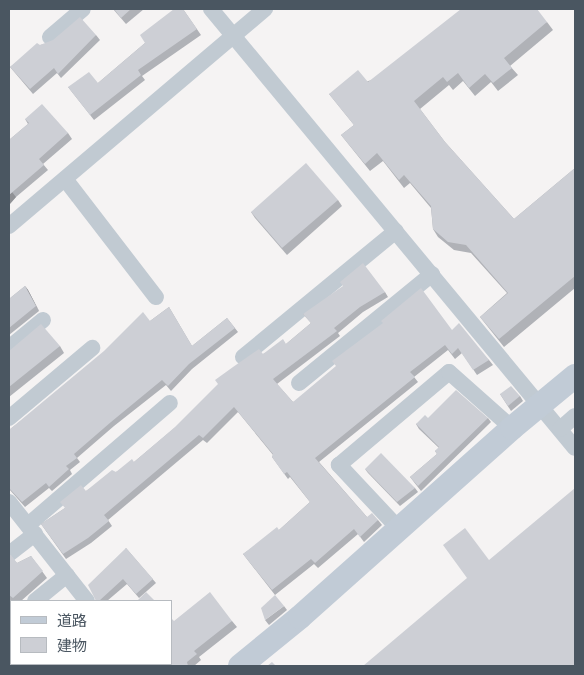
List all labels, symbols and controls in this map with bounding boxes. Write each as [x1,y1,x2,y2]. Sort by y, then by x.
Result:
legend [10,600,172,665]
text: 道路 [57,610,87,630]
text: 建物 [57,635,87,655]

